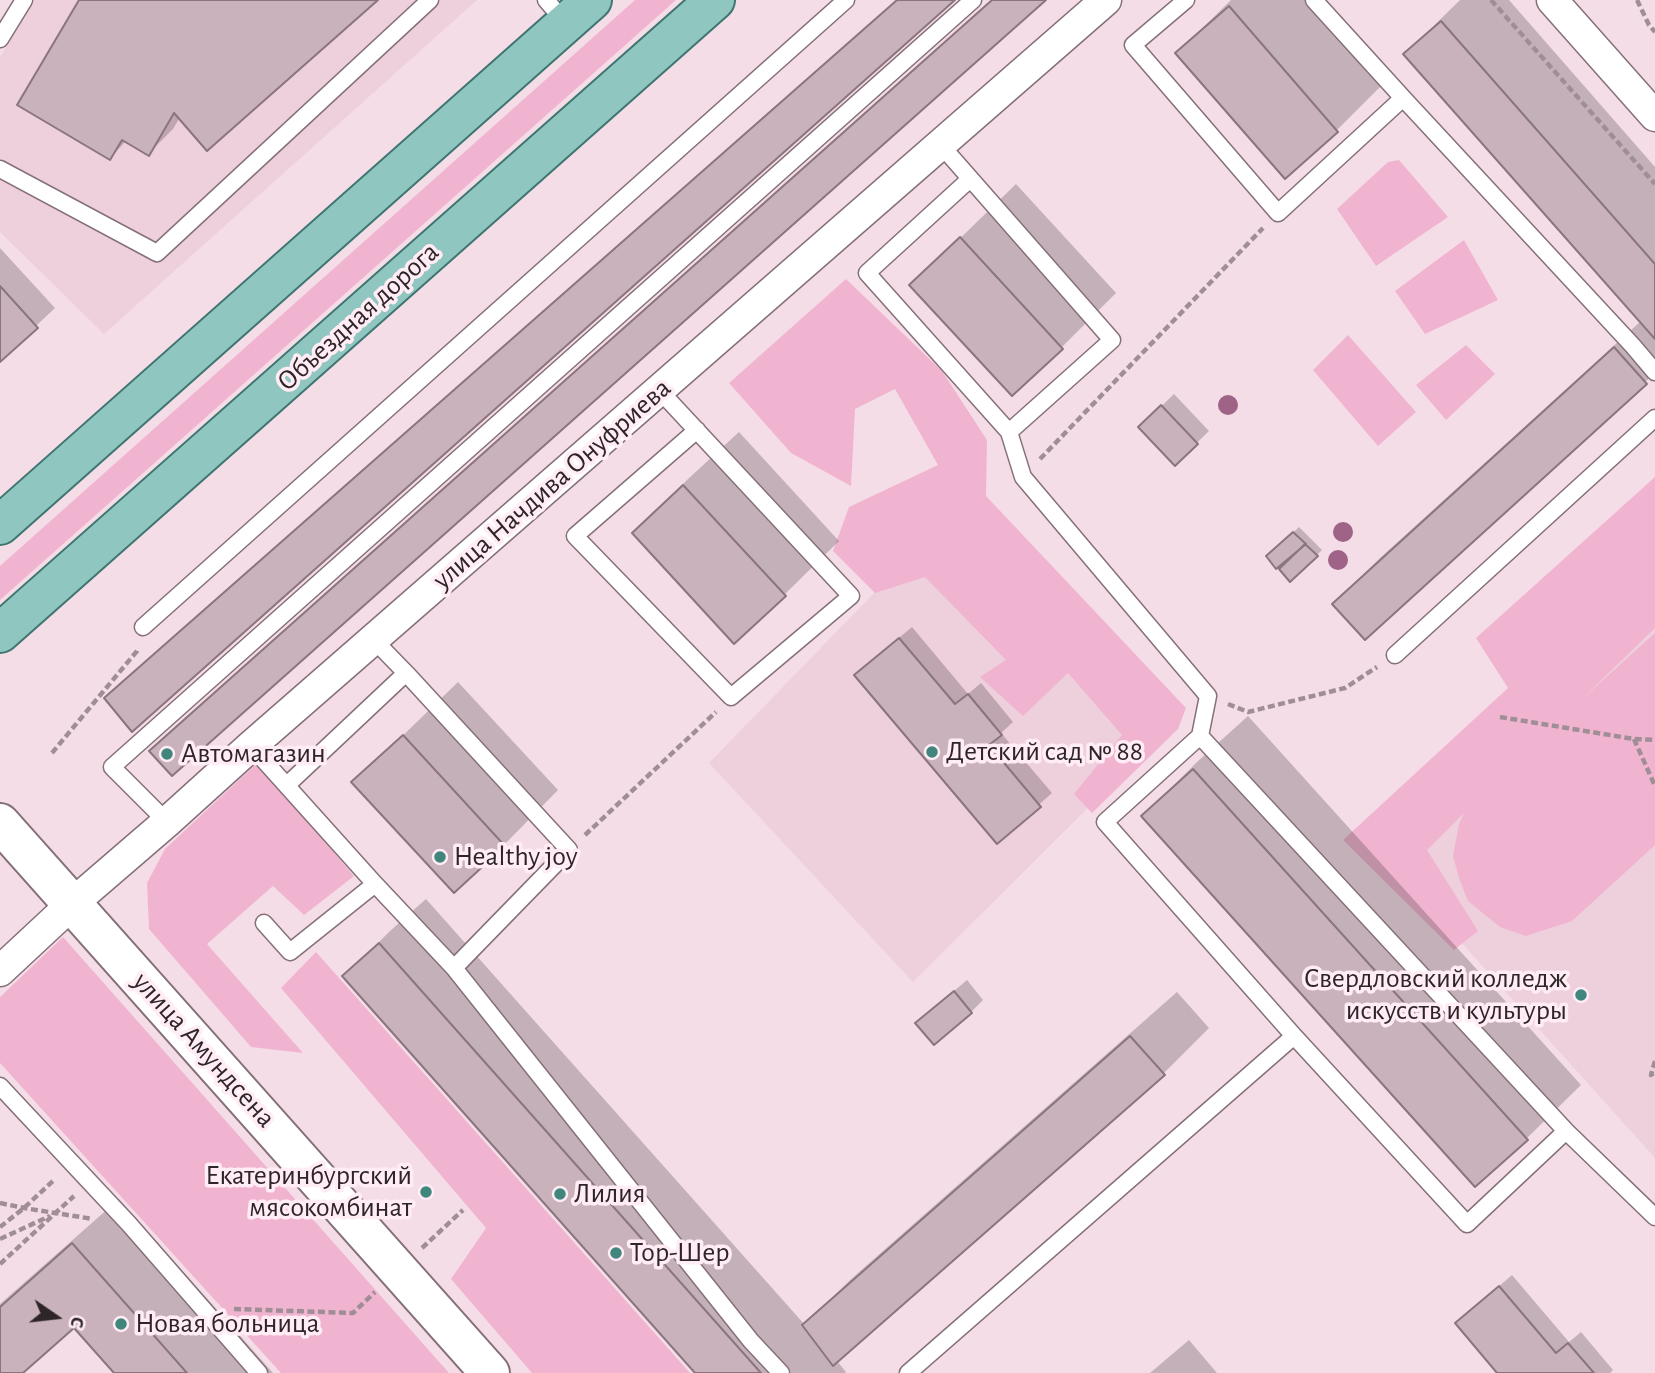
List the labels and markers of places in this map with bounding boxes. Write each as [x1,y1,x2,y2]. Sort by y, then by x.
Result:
place label: Детский сад № 88 [946,735,1143,769]
place label: Автомагазин [181,737,326,771]
marker: Детский сад № 88 [924,744,940,760]
marker: Автомагазин [159,746,175,762]
place label: Healthy joy [454,840,578,874]
marker: Healthy joy [432,849,448,865]
place label: Свердловский колледж искусств и культуры [1304,962,1567,1028]
marker: Свердловский колледж искусств и культуры [1573,987,1589,1003]
place label: Екатеринбургский мясокомбинат [205,1159,412,1225]
place label: Лилия [574,1177,646,1211]
marker: Екатеринбургский мясокомбинат [418,1184,434,1200]
marker: Лилия [552,1186,568,1202]
place label: Тор-Шер [630,1236,729,1270]
marker: Тор-Шер [608,1245,624,1261]
place label: Новая больница [135,1307,320,1341]
marker: Новая больница [113,1316,129,1332]

